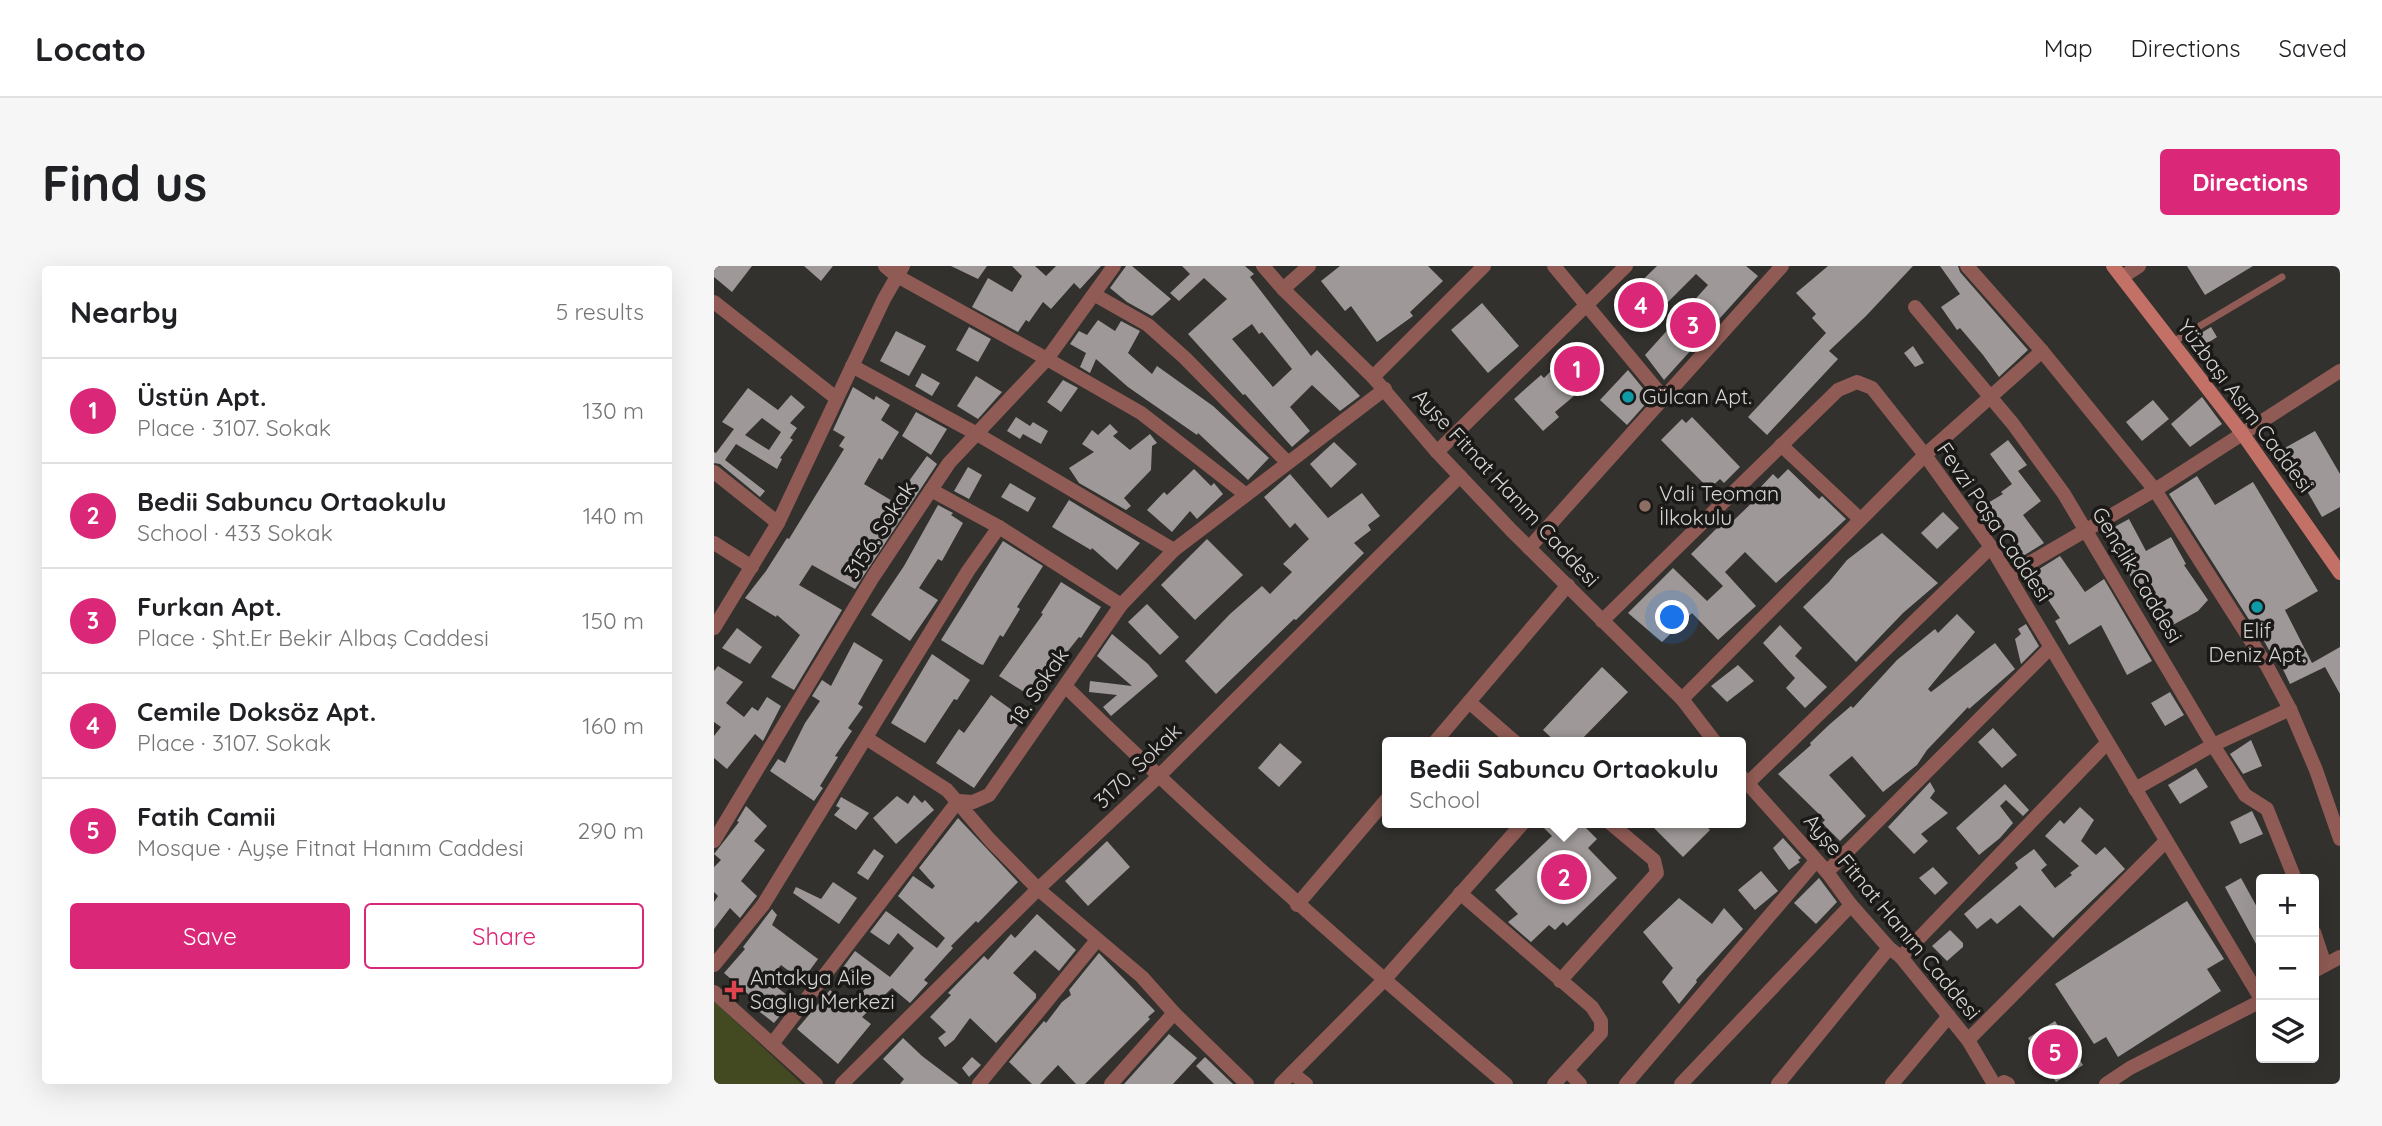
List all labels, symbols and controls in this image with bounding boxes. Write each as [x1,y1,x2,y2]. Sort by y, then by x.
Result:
text: Locato [35,28,146,69]
text: Map [2044,33,2093,63]
text: Directions [2131,33,2241,63]
text: Saved [2279,33,2347,63]
button: Directions [2160,149,2340,215]
text: Find us [42,152,207,213]
pin: 4 [1618,279,1664,331]
text: Nearby [70,293,178,331]
text: 5 results [556,297,644,326]
pin: 3 [1670,299,1716,351]
street label: Yüzbaşı Asım Caddesi [2172,314,2319,497]
pin: 1 [1554,343,1600,395]
text: Üstün Apt. [137,380,267,413]
street label: Ayşe Fitnat Hanım Caddesi [1408,383,1605,592]
place label: Gülcan Apt. [1642,383,1752,409]
marker: Gülcan Apt. [1620,389,1636,405]
text: 1 [89,396,97,425]
text: 130 m [582,396,644,425]
text: Place · 3107. Sokak [137,413,331,442]
street label: Fevzi Paşa Caddesi [1932,437,2058,606]
street label: 3156. Sokak [838,476,920,583]
place label: Vali Teoman İlkokulu [1659,480,1779,530]
text: Bedii Sabuncu Ortaokulu [137,485,447,518]
marker: Vali Teoman İlkokulu [1637,498,1653,514]
text: 2 [86,501,100,530]
text: 140 m [583,501,644,530]
street label: Gençlik Caddesi [2087,502,2189,647]
text: School · 433 Sokak [137,518,333,547]
text: Furkan Apt. [137,590,282,623]
marker: Elif Deniz Apt. [2249,599,2265,615]
your location [1655,600,1689,634]
text: 3 [87,606,99,635]
text: 150 m [582,606,644,635]
place label: Elif Deniz Apt. [2209,617,2305,667]
text: Place · Şht.Er Bekir Albaş Caddesi [137,623,489,652]
street label: 18. Sokak [1003,643,1074,730]
text: Cemile Doksöz Apt. [137,695,376,728]
text: 4 [86,711,100,740]
text: 160 m [582,711,644,740]
street label: 3170. Sokak [1088,717,1186,813]
text: Place · 3107. Sokak [137,728,331,757]
popup [1382,737,1746,828]
text: Bedii Sabuncu Ortaokulu [1409,752,1719,785]
text: School [1409,785,1480,814]
text: Fatih Camii [137,800,276,833]
street label: Ayşe Fitnat Hanım Caddesi [1799,808,1987,1025]
text: 5 [86,816,100,845]
text: 290 m [577,816,644,845]
text: Mosque · Ayşe Fitnat Hanım Caddesi [137,833,524,862]
pin: 2 [1541,851,1587,903]
map controls [2256,874,2319,1063]
button: + [2256,874,2319,937]
button: Save [70,903,350,969]
button: Share [364,903,644,969]
button: − [2256,937,2319,1000]
place label: Antakya Aile Saglıgı Merkezi [750,964,895,1014]
marker: Antakya Aile Saglıgı Merkezi [724,980,744,1000]
button: layers [2256,1000,2319,1063]
pin: 5 [2032,1026,2078,1078]

